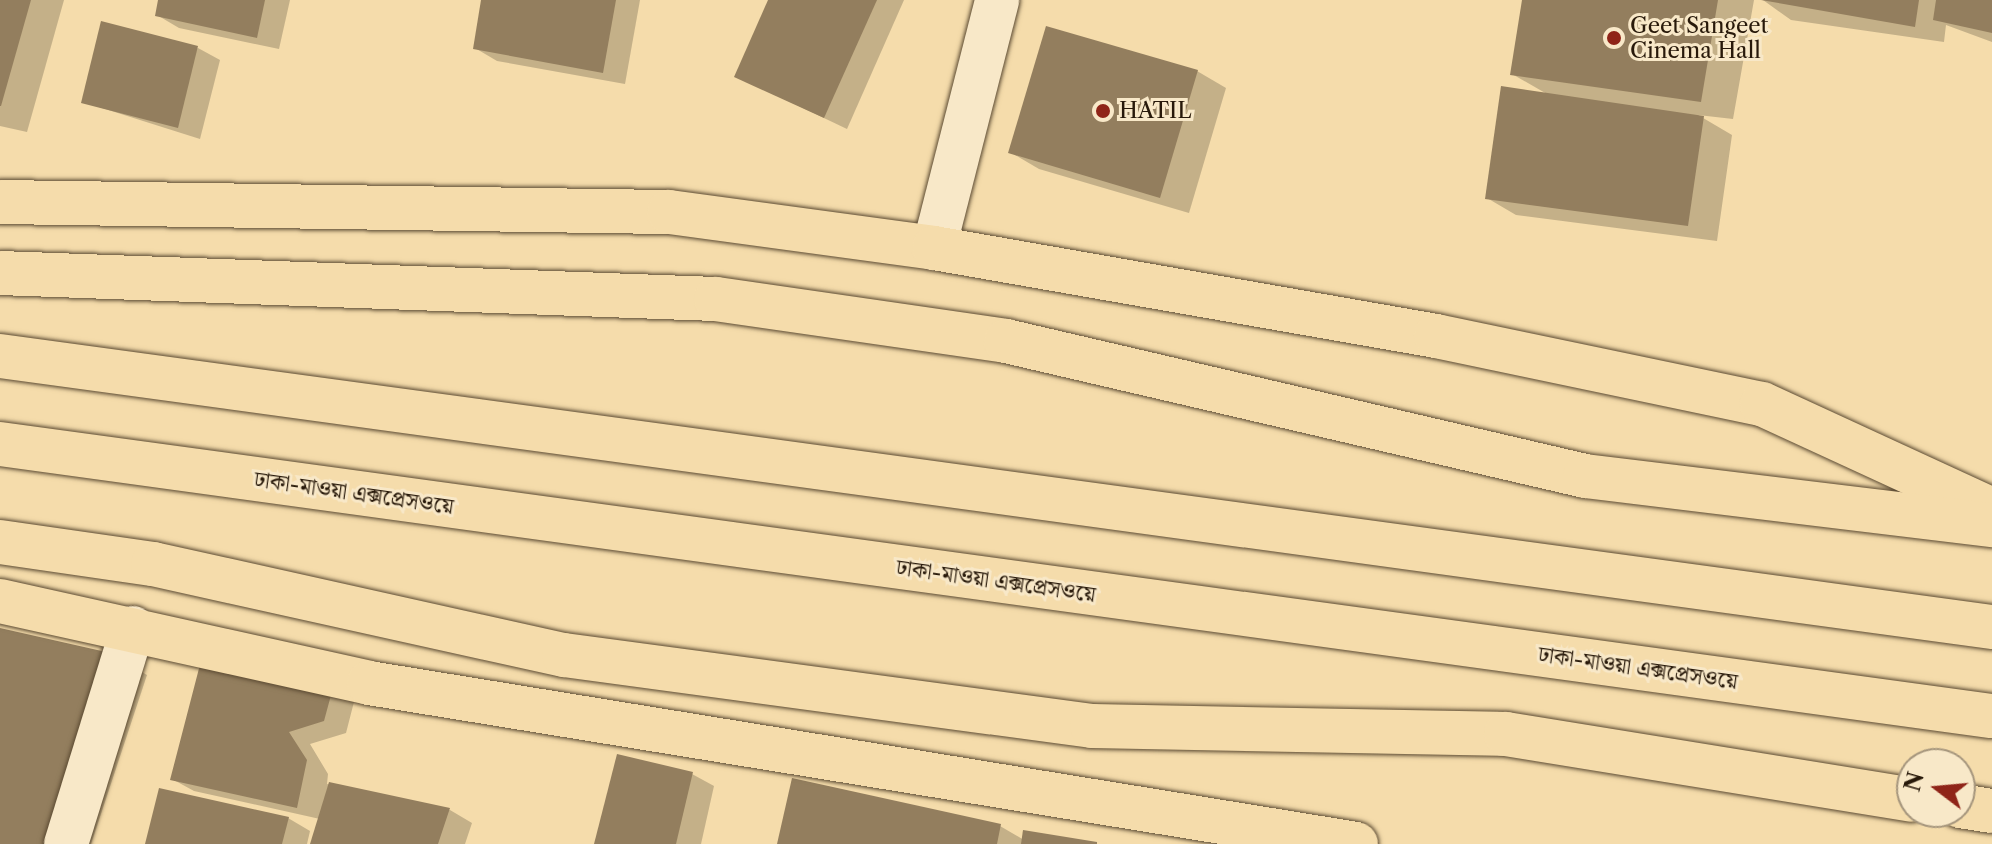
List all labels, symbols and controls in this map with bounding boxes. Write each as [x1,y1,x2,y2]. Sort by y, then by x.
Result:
place label: Geet Sangeet Cinema Hall [1630,12,1768,64]
marker: Geet Sangeet Cinema Hall [1605,29,1623,47]
place label: HATIL [1119,98,1192,124]
marker: HATIL [1094,102,1112,120]
street label: ঢাকা-মাওয়া এক্সপ্রেসওয়ে [253,466,455,520]
street label: ঢাকা-মাওয়া এক্সপ্রেসওয়ে [895,554,1097,608]
street label: ঢাকা-মাওয়া এক্সপ্রেসওয়ে [1537,641,1739,695]
north arrow [1896,748,1976,828]
text: N [1899,769,1930,795]

